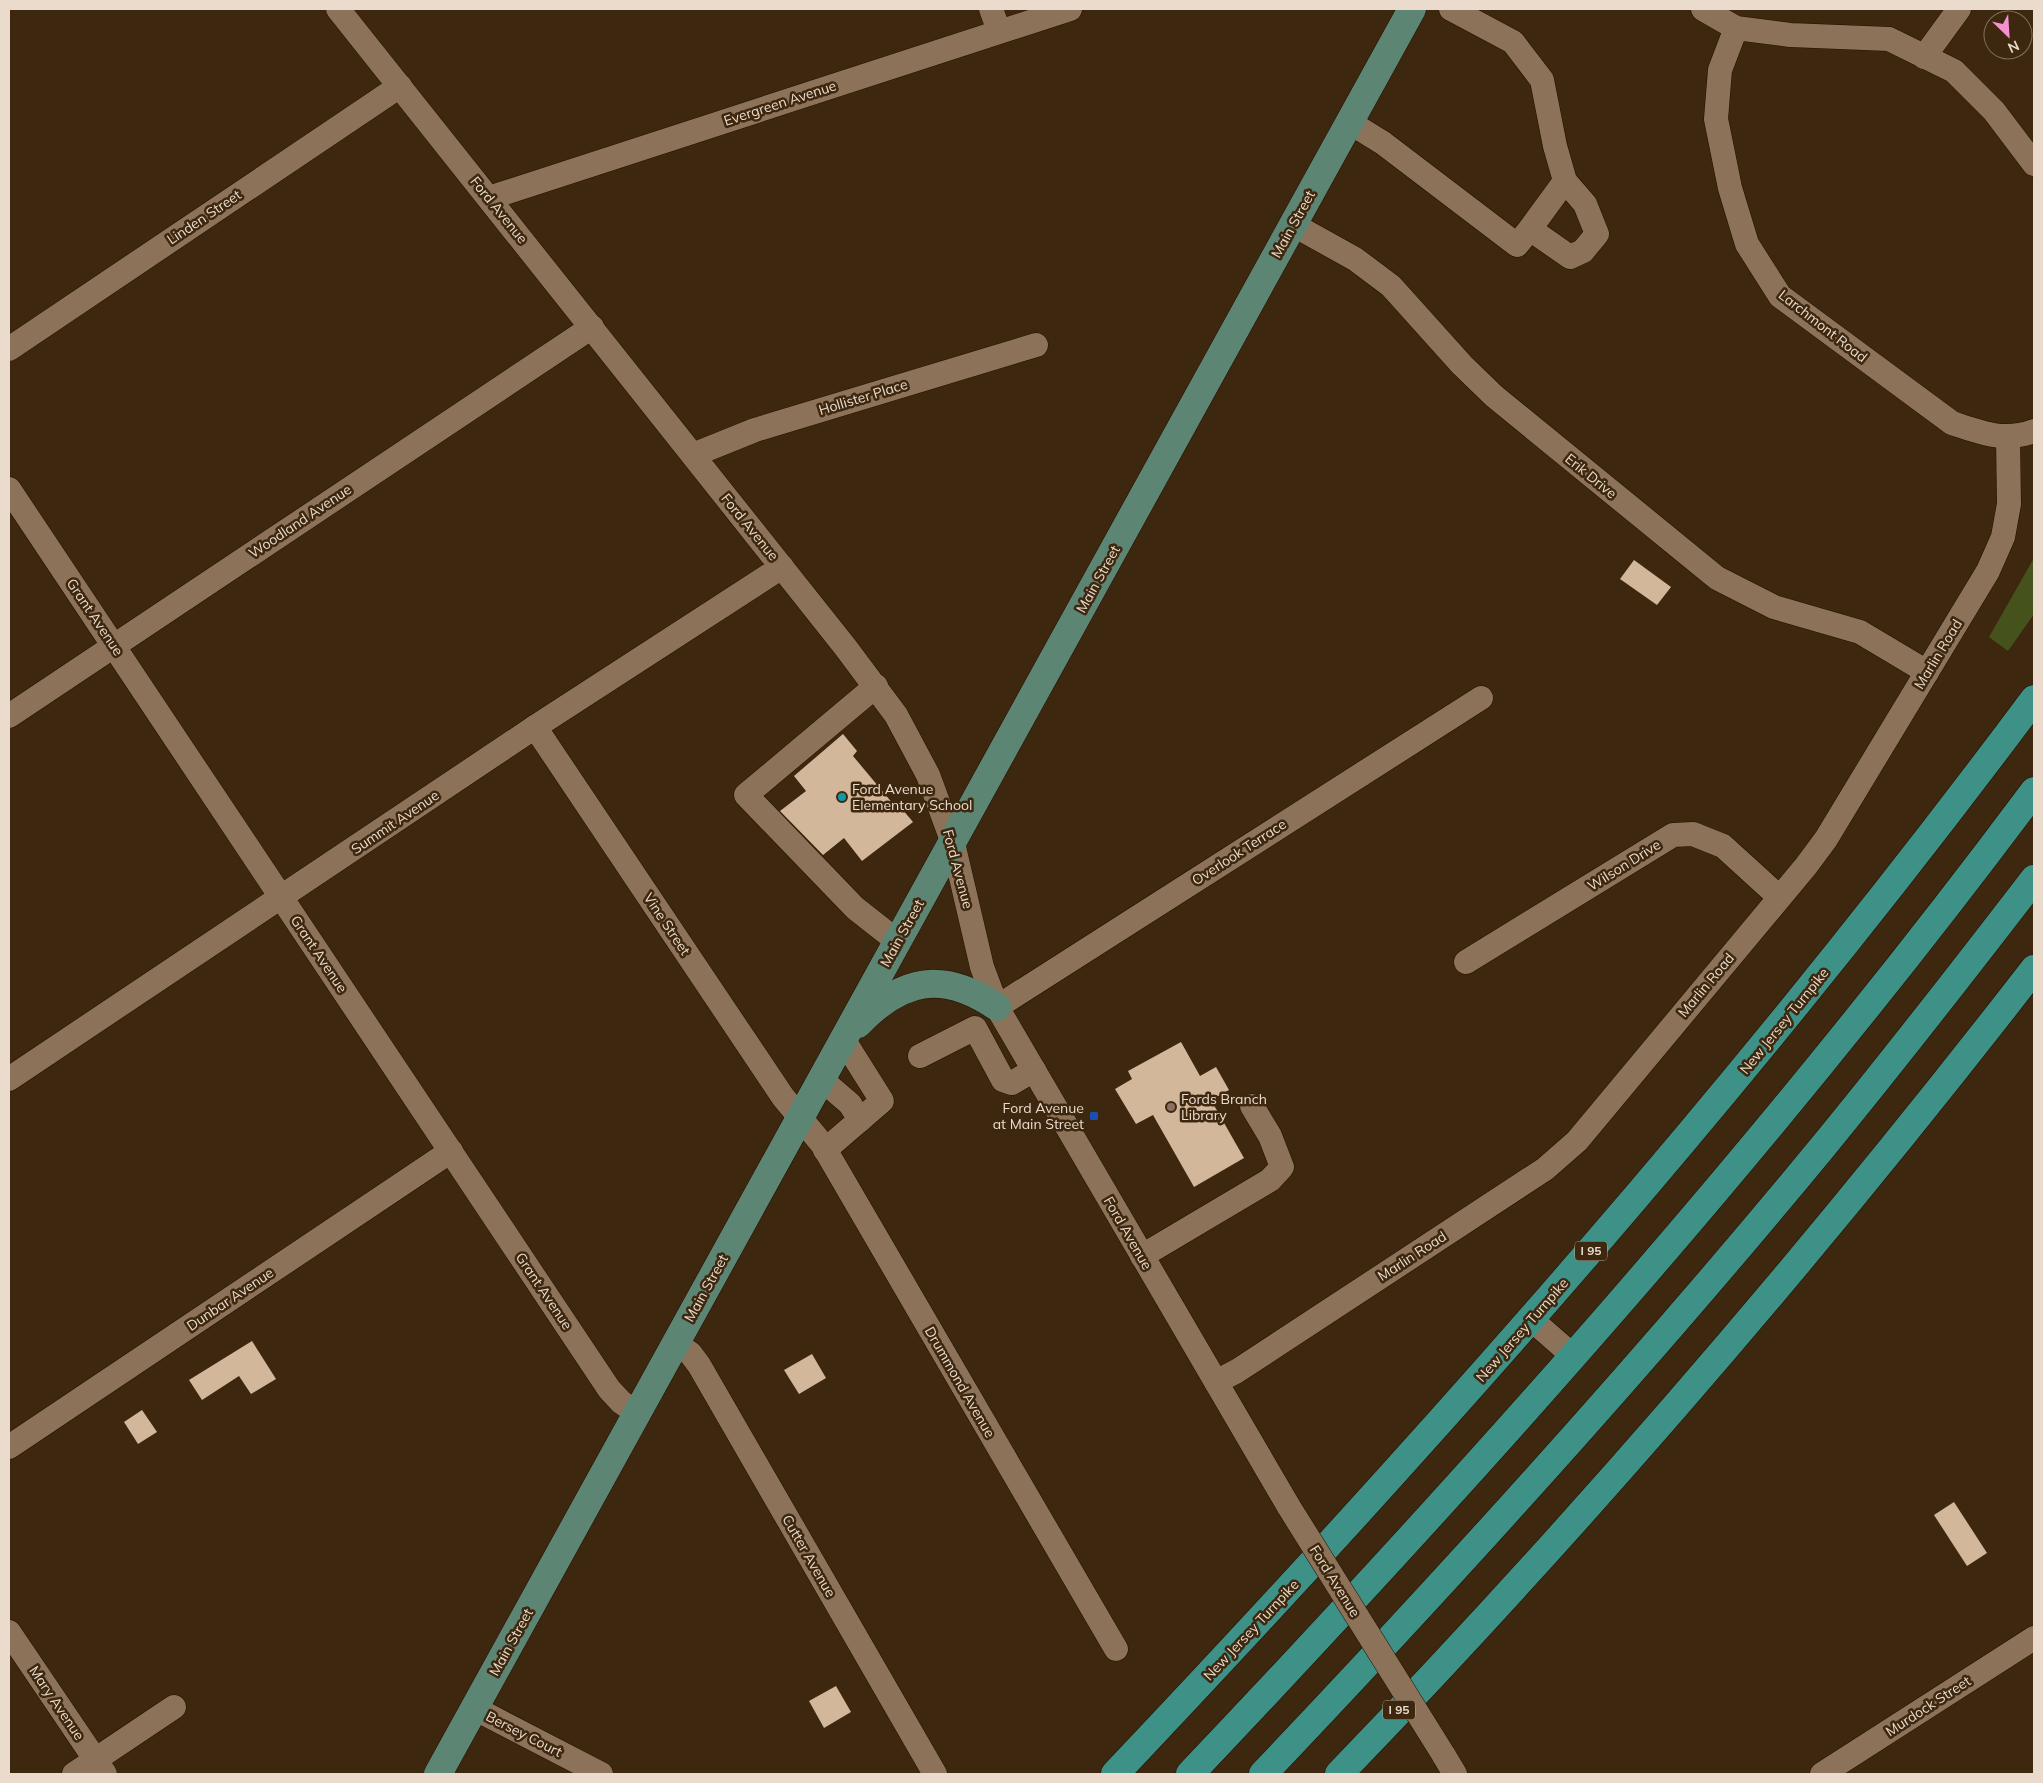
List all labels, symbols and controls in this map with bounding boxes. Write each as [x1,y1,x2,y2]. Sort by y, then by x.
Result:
north arrow [1983,10,2033,60]
text: N [2005,36,2022,57]
street label: Evergreen Avenue [721,76,839,130]
street label: Ford Avenue [466,173,532,247]
street label: Linden Street [163,186,245,248]
street label: Main Street [1267,187,1319,261]
street label: Larchmont Road [1775,286,1871,366]
street label: Hollister Place [816,375,910,419]
street label: Erik Drive [1561,450,1621,502]
street label: Woodland Avenue [245,480,355,562]
street label: Ford Avenue [717,490,783,564]
street label: Main Street [1072,542,1124,616]
street label: Grant Avenue [63,575,127,659]
street label: Marlin Road [1910,616,1966,692]
place label: Ford Avenue Elementary School [852,780,972,814]
street label: Summit Avenue [348,786,442,858]
marker: Ford Avenue Elementary School [836,791,848,803]
street label: Overlook Terrace [1188,815,1290,889]
street label: Ford Avenue [939,827,977,911]
street label: Wilson Drive [1584,835,1664,895]
street label: Vine Street [640,889,694,959]
street label: Main Street [876,896,928,970]
street label: Grant Avenue [287,912,351,996]
street label: Marlin Road [1674,949,1738,1021]
street label: New Jersey Turnpike [1736,964,1832,1078]
place label: Fords Branch Library [1181,1090,1267,1124]
place label: Ford Avenue at Main Street [993,1099,1084,1133]
marker: Fords Branch Library [1165,1101,1177,1113]
marker: Ford Avenue at Main Street [1088,1110,1100,1122]
street label: Ford Avenue [1100,1193,1156,1273]
street label: Marlin Road [1374,1227,1450,1285]
road number: I 95 [1575,1242,1607,1260]
street label: Grant Avenue [512,1249,576,1333]
street label: Main Street [680,1251,732,1325]
street label: Dunbar Avenue [183,1263,277,1335]
street label: New Jersey Turnpike [1472,1274,1572,1386]
street label: Drummond Avenue [921,1323,999,1441]
street label: Cutter Avenue [778,1512,840,1600]
street label: Ford Avenue [1306,1542,1364,1620]
street label: New Jersey Turnpike [1199,1576,1303,1684]
street label: Main Street [485,1605,537,1679]
street label: Mary Avenue [26,1662,88,1744]
street label: Murdock Street [1882,1672,1974,1740]
road number: I 95 [1383,1700,1415,1720]
street label: Bersey Court [483,1707,565,1761]

